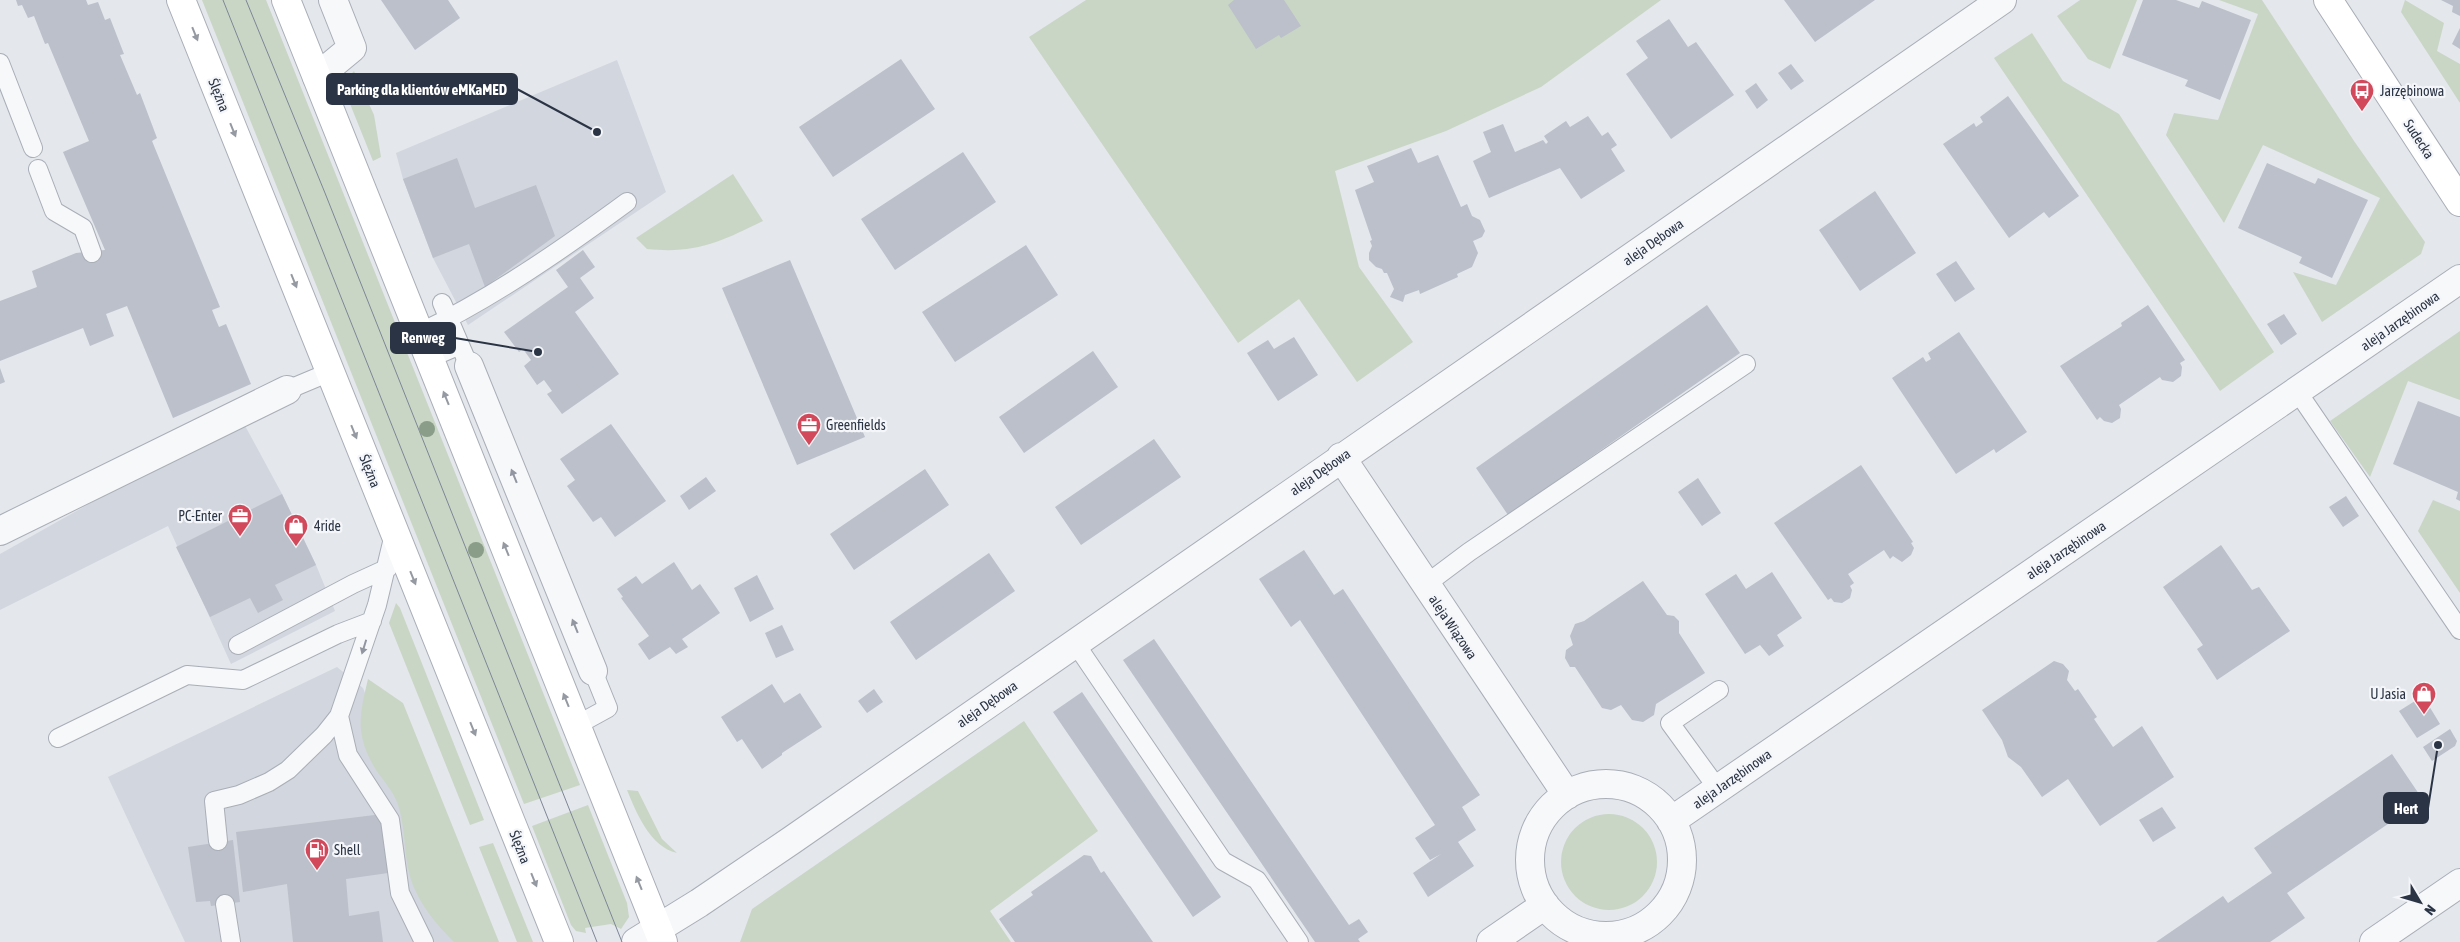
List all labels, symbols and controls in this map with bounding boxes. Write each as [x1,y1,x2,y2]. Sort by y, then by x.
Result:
one-way arrow [191,27,199,42]
callout: Parking dla klientów eMKaMED [327,74,517,104]
street label: Ślężna [205,76,233,114]
bus stop icon: Jarzębinowa [2349,78,2375,112]
text: Parking dla klientów eMKaMED [337,81,507,98]
place label: Jarzębinowa [2380,83,2444,99]
street label: Sudecka [2400,116,2438,162]
one-way arrow [230,123,238,137]
street label: aleja Dębowa [1620,215,1686,269]
one-way arrow [290,274,298,288]
street label: aleja Jarzębinowa [2358,288,2442,354]
callout: Renweg [391,323,455,353]
text: Renweg [401,329,445,346]
one-way arrow [442,390,450,405]
office icon: Greenfields [796,412,822,446]
place label: Greenfields [826,417,886,433]
one-way arrow [350,425,358,440]
street label: aleja Dębowa [1287,445,1353,499]
street label: Ślężna [356,452,384,490]
one-way arrow [509,469,517,483]
office icon: PC-Enter [227,503,253,537]
place label: PC-Enter [178,508,223,524]
shop icon: 4ride [283,513,309,547]
place label: 4ride [314,518,341,534]
street label: aleja Jarzębinowa [2023,518,2109,582]
one-way arrow [502,541,510,556]
one-way arrow [410,571,418,585]
street label: aleja Wiązowa [1426,592,1480,662]
one-way arrow [571,618,579,633]
one-way arrow [359,640,367,655]
street label: aleja Dębowa [954,677,1020,731]
shop icon: U Jasia [2411,681,2437,715]
place label: U Jasia [2370,686,2406,702]
one-way arrow [562,692,570,707]
one-way arrow [469,722,477,737]
street label: aleja Jarzębinowa [1690,746,1774,812]
callout: Hert [2384,793,2428,823]
text: Hert [2394,800,2419,817]
street label: Ślężna [506,828,534,866]
fuel station icon: Shell [304,837,330,871]
place label: Shell [334,842,361,858]
one-way arrow [530,873,538,887]
one-way arrow [635,876,643,891]
north arrow [2395,877,2445,927]
text: N [2421,902,2439,918]

